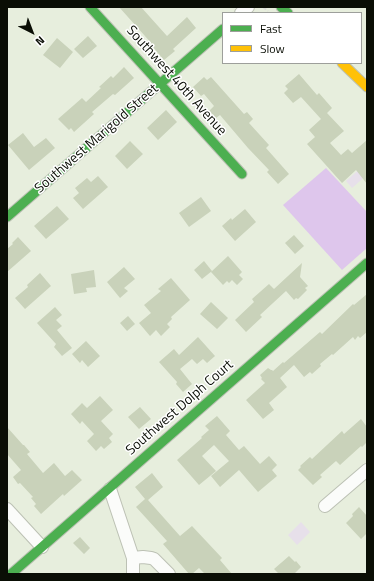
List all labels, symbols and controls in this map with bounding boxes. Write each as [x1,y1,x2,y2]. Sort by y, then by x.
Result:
north arrow [12,12,52,52]
legend [222,12,362,64]
text: Fast [260,19,282,38]
street label: Southwest 40th Avenue [122,23,230,139]
text: N [32,32,48,49]
text: Slow [260,39,285,58]
street label: Southwest Marigold Street [32,81,162,197]
street label: Southwest Dolph Court [123,357,237,459]

